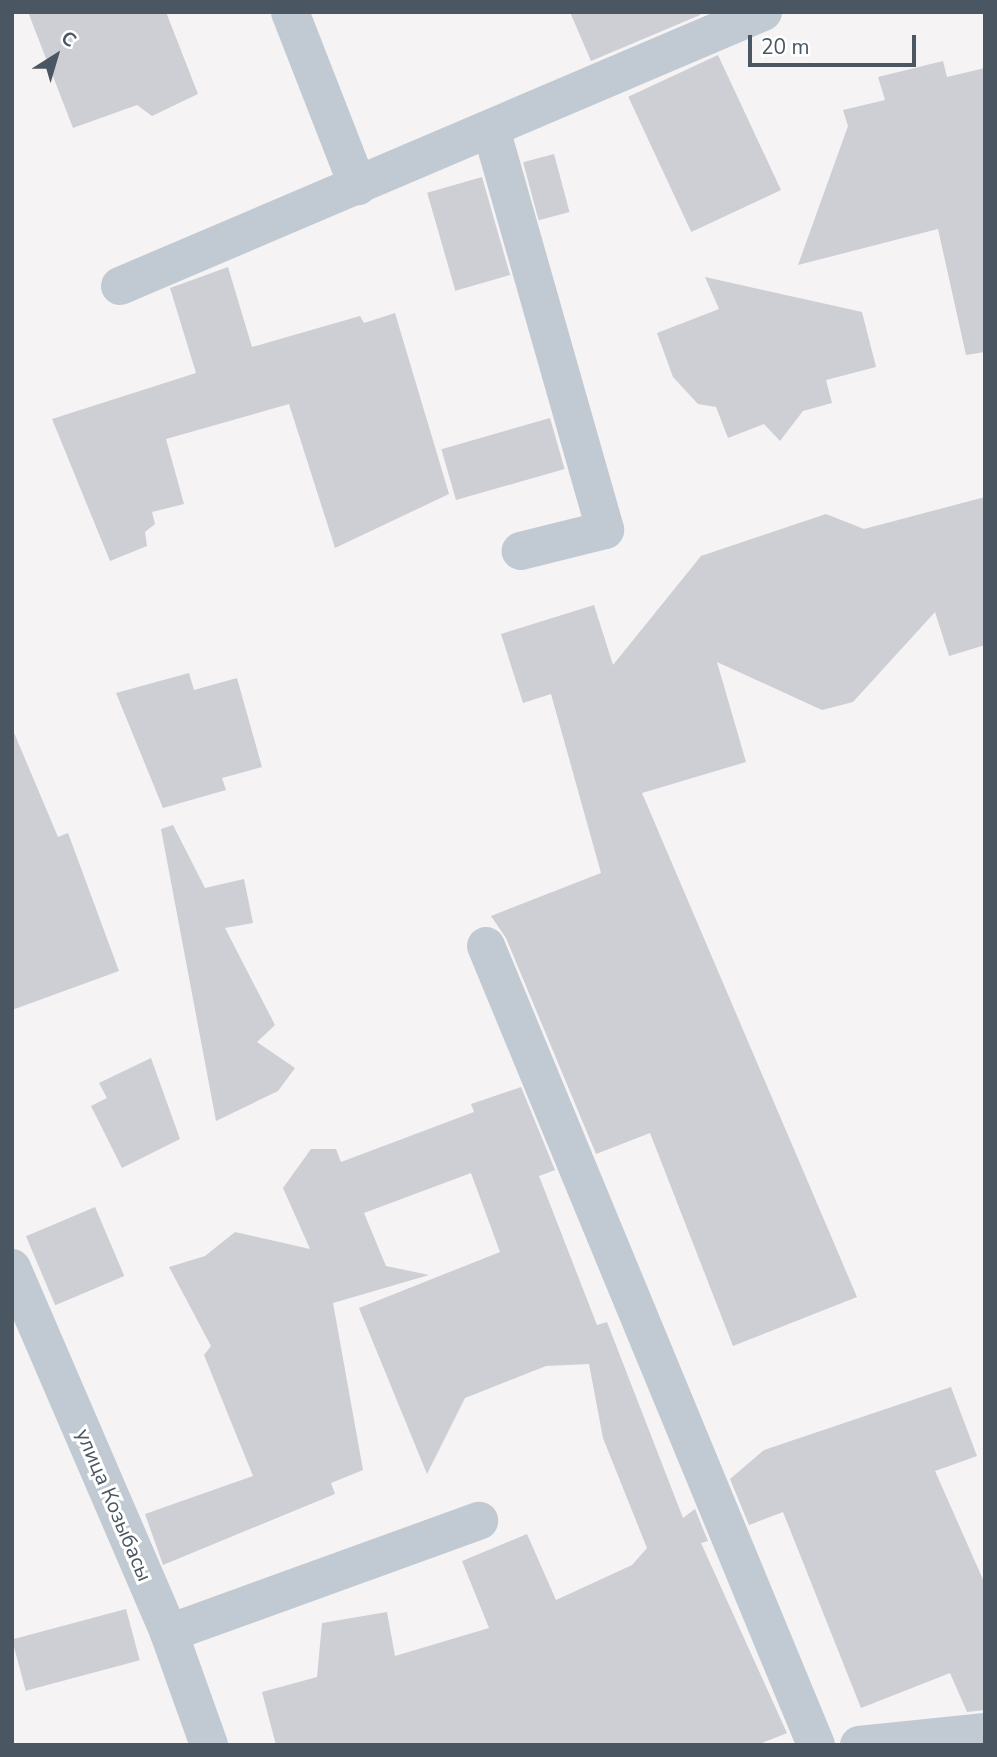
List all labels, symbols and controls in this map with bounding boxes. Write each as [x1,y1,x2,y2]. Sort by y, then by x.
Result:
north arrow [21,21,91,91]
scale bar [752,21,920,65]
text: С [56,25,82,53]
text: 20 m [761,33,810,61]
street label: улица Козыбасы [70,1425,158,1585]

